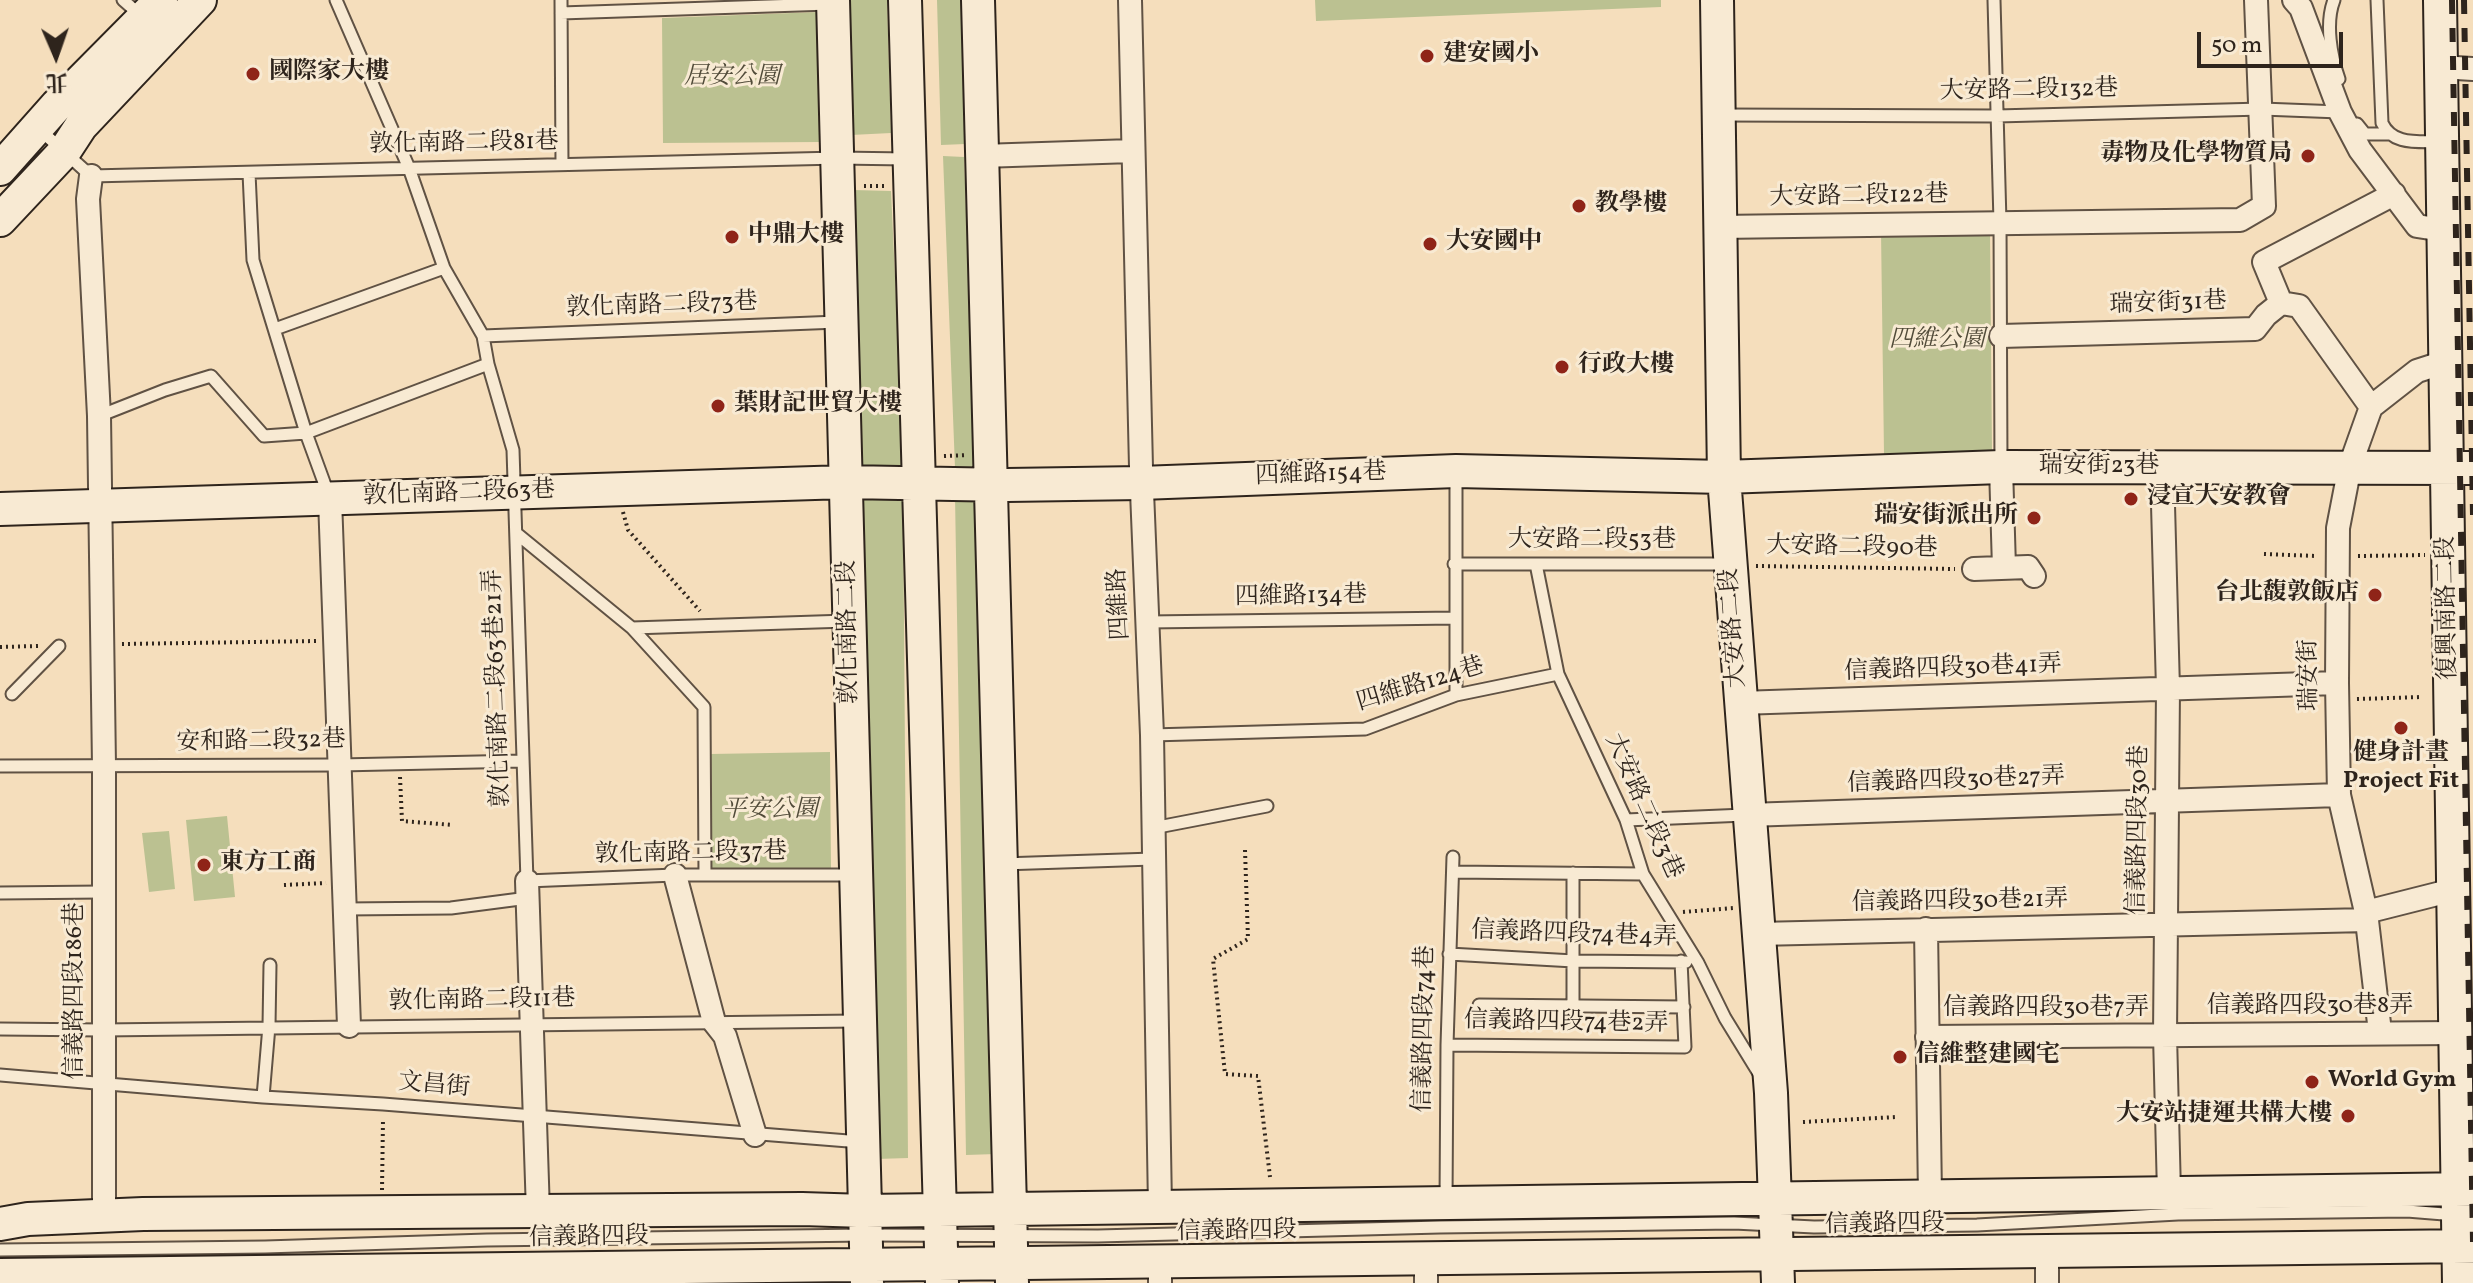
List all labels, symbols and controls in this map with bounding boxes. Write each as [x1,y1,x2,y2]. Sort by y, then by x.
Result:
north arrow [16,16,96,96]
scale bar [2201,16,2347,66]
text: 50 m [2211,29,2263,63]
place label: 建安國小 [1443,42,1539,70]
marker: 建安國小 [1418,47,1436,65]
place label: 國際家大樓 [269,60,389,88]
text: 北 [45,65,68,96]
marker: 國際家大樓 [244,65,262,83]
park label: 居安公園 [684,65,780,93]
street label: 大安路二段132巷 [1940,76,2118,108]
street label: 敦化南路二段81巷 [369,129,559,161]
place label: 毒物及化學物質局 [2100,142,2292,170]
marker: 毒物及化學物質局 [2299,147,2317,165]
street label: 大安路二段122巷 [1769,182,1949,214]
place label: 教學樓 [1595,192,1667,220]
marker: 教學樓 [1570,197,1588,215]
place label: 中鼎大樓 [748,223,844,251]
marker: 中鼎大樓 [723,228,741,246]
place label: 大安國中 [1446,230,1542,258]
marker: 大安國中 [1421,235,1439,253]
street label: 敦化南路二段73巷 [566,289,758,325]
street label: 瑞安街31巷 [2109,289,2227,321]
park label: 四維公園 [1889,328,1985,356]
place label: 行政大樓 [1578,353,1674,381]
marker: 行政大樓 [1553,358,1571,376]
place label: 葉財記世貿大樓 [734,392,902,420]
marker: 葉財記世貿大樓 [709,397,727,415]
street label: 瑞安街23巷 [2039,454,2159,482]
street label: 四維路154巷 [1255,459,1387,493]
street label: 敦化南路二段63巷 [362,477,556,513]
place label: 浸宣大安教會 [2147,485,2291,513]
marker: 浸宣大安教會 [2122,490,2140,508]
place label: 瑞安街派出所 [1874,504,2018,532]
marker: 瑞安街派出所 [2025,509,2043,527]
street label: 大安路二段53巷 [1508,528,1676,556]
street label: 大安路二段90巷 [1766,533,1938,565]
street label: 復興南路二段 [2433,536,2465,680]
street label: 敦化南路二段 [834,560,866,704]
street label: 四維路 [1105,567,1137,641]
street label: 大安路二段 [1716,567,1754,689]
street label: 敦化南路二段63巷21弄 [480,568,518,808]
place label: 台北馥敦飯店 [2215,581,2359,609]
street label: 四維路134巷 [1235,582,1367,614]
marker: 台北馥敦飯店 [2366,586,2384,604]
street label: 瑞安街 [2296,639,2326,711]
street label: 信義路四段30巷41弄 [1844,652,2062,688]
street label: 四維路124巷 [1354,653,1488,719]
marker: 健身計畫 Project Fit [2392,719,2410,737]
street label: 安和路二段32巷 [176,727,346,759]
street label: 大安路二段3巷 [1597,730,1687,884]
place label: 健身計畫 Project Fit [2343,741,2459,797]
street label: 信義路四段30巷 [2124,745,2156,915]
street label: 信義路四段30巷27弄 [1846,764,2066,800]
park label: 平安公園 [722,798,818,826]
street label: 敦化南路二段37巷 [595,839,787,871]
place label: 東方工商 [220,851,316,879]
marker: 東方工商 [195,856,213,874]
street label: 信義路四段30巷21弄 [1852,887,2068,919]
street label: 信義路四段186巷 [63,902,91,1080]
street label: 信義路四段74巷4弄 [1471,918,1677,954]
street label: 信義路四段74巷 [1410,945,1442,1113]
street label: 敦化南路二段11巷 [388,986,576,1018]
street label: 信義路四段30巷8弄 [2207,994,2413,1022]
street label: 信義路四段30巷7弄 [1943,996,2149,1024]
street label: 信義路四段74巷2弄 [1464,1008,1668,1040]
place label: 信維整建國宅 [1916,1043,2060,1071]
marker: 信維整建國宅 [1891,1048,1909,1066]
place label: World Gym [2328,1068,2456,1096]
street label: 文昌街 [397,1070,471,1104]
marker: World Gym [2303,1073,2321,1091]
place label: 大安站捷運共構大樓 [2116,1102,2332,1130]
marker: 大安站捷運共構大樓 [2339,1107,2357,1125]
street label: 信義路四段 [1825,1211,1945,1241]
street label: 信義路四段 [1177,1218,1297,1248]
street label: 信義路四段 [529,1224,649,1254]

